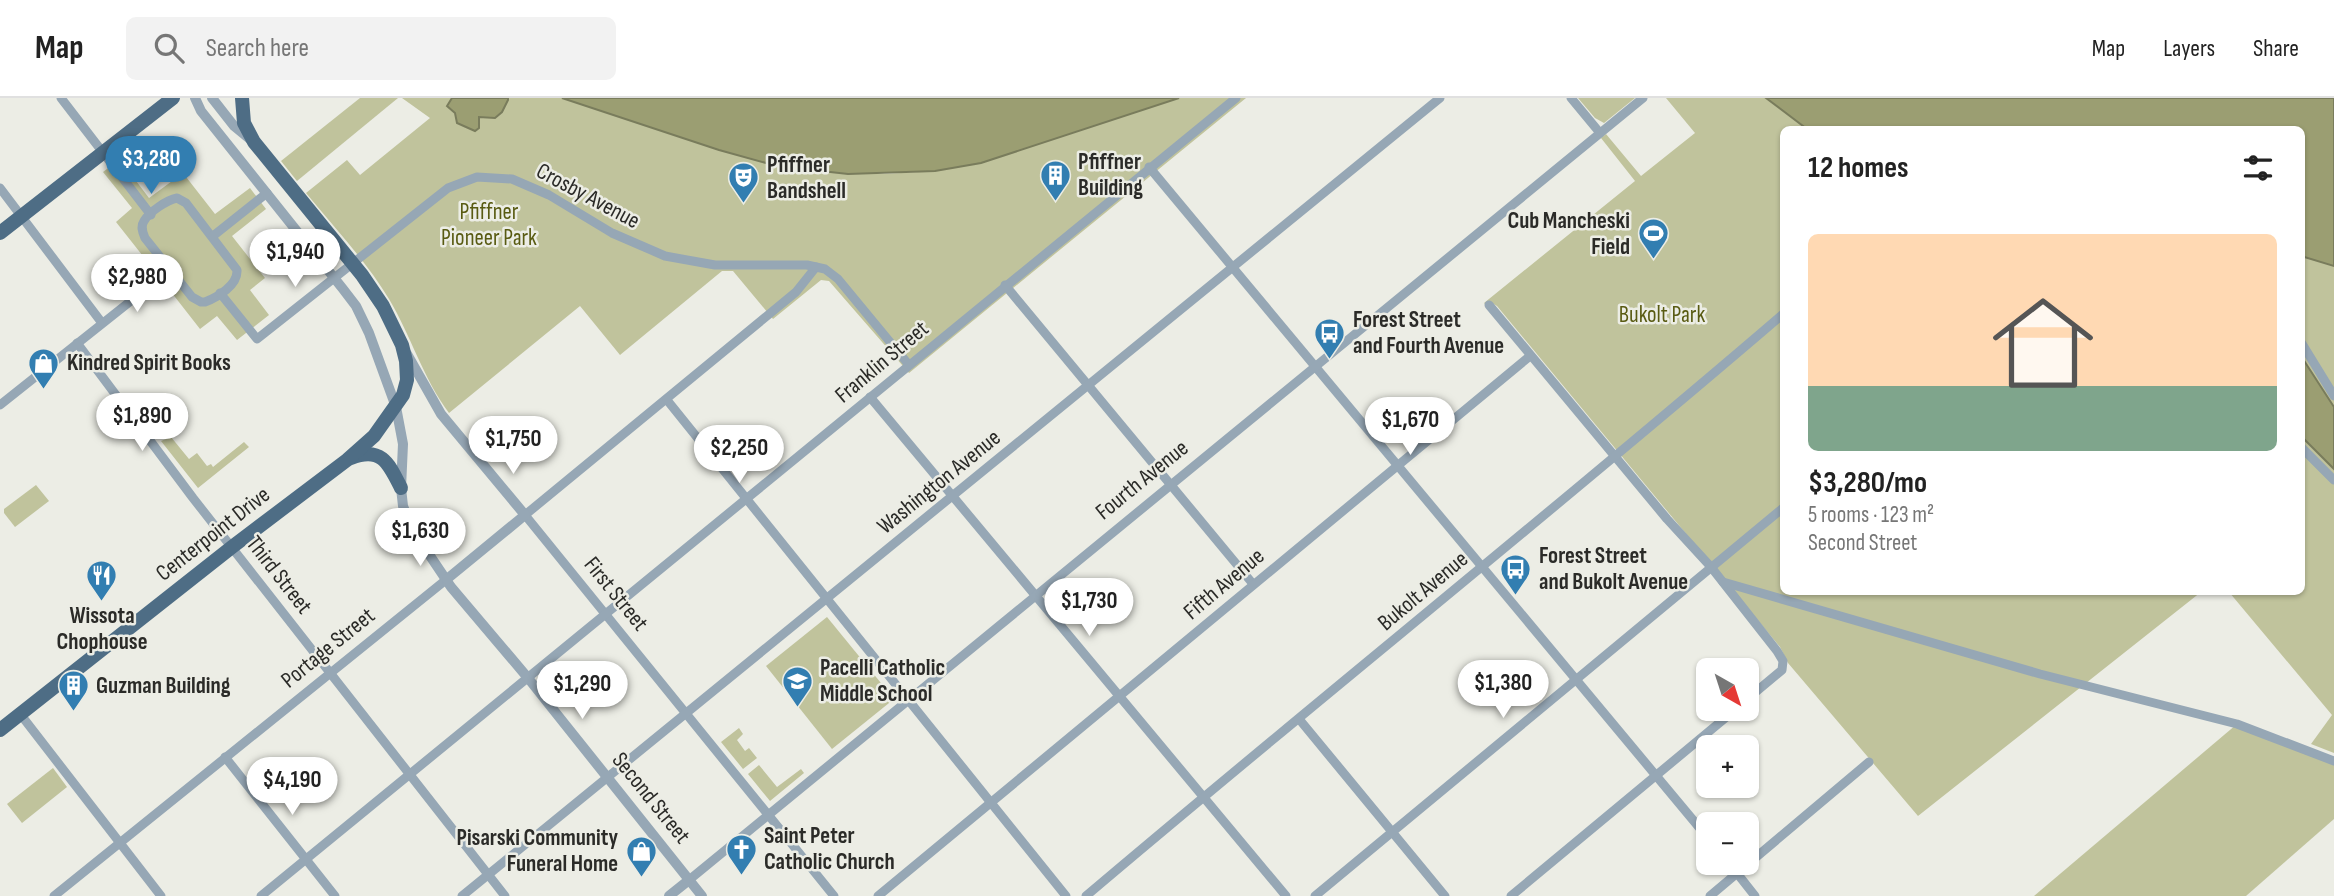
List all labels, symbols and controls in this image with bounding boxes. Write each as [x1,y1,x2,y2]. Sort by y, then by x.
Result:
search box [126,17,616,80]
text: Map [35,28,84,68]
icon: search [150,29,188,67]
text: Search here [206,33,309,64]
text: Map [2092,34,2125,63]
text: Layers [2163,34,2215,63]
text: Share [2253,34,2299,63]
pin: $3,280 [94,136,208,196]
text: $3,280 [121,145,181,173]
place label: Pfiffner Building [1078,148,1143,202]
icon: filters [2239,149,2277,187]
text: 12 homes [1808,150,1909,186]
place label: Pfiffner Bandshell [767,151,846,205]
street label: Crosby Avenue [531,157,645,235]
building icon: Pfiffner Building [1038,158,1072,202]
theatre icon: Pfiffner Bandshell [727,161,761,205]
park label: Pfiffner Pioneer Park [441,198,537,252]
place label: Cub Mancheski Field [1508,207,1630,261]
sports icon: Cub Mancheski Field [1636,217,1670,261]
pin: $1,940 [238,230,352,289]
text: $1,940 [265,238,325,266]
pin: $2,980 [80,254,194,314]
text: $2,980 [107,263,167,291]
icon: home [1980,280,2106,406]
park label: Bukolt Park [1619,301,1705,329]
place label: Forest Street and Fourth Avenue [1353,306,1504,360]
street label: Franklin Street [830,315,934,409]
bus stop icon: Forest Street and Fourth Avenue [1313,316,1347,360]
shop icon: Kindred Spirit Books [27,346,61,390]
place label: Kindred Spirit Books [67,349,231,377]
pin: $1,890 [85,394,199,453]
pin: $1,670 [1353,398,1467,457]
text: $1,890 [112,402,172,430]
text: $1,670 [1381,406,1439,434]
pin: $1,750 [456,416,570,476]
street label: Washington Avenue [872,424,1006,540]
text: $1,750 [485,425,541,453]
pin: $2,250 [682,426,796,485]
text: $2,250 [710,434,768,462]
street label: Fourth Avenue [1090,434,1194,526]
text: $3,280/mo [1808,465,1927,501]
street label: Centerpoint Drive [150,481,276,587]
text: 5 rooms · 123 m² [1808,501,1934,529]
pin: $1,630 [363,508,477,568]
text: $1,630 [391,517,449,545]
text: Second Street [1808,529,1917,557]
street label: Third Street [240,530,318,620]
street label: Fifth Avenue [1178,542,1270,626]
place label: Forest Street and Bukolt Avenue [1539,542,1688,596]
street label: Bukolt Avenue [1372,545,1474,637]
street label: First Street [578,551,654,637]
bus stop icon: Forest Street and Bukolt Avenue [1499,552,1533,596]
restaurant icon: Wissota Chophouse [85,558,119,602]
pin: $1,730 [1032,578,1146,638]
text: $1,730 [1060,587,1118,615]
place label: Wissota Chophouse [57,602,147,656]
street label: Portage Street [276,602,380,694]
place label: Pacelli Catholic Middle School [820,654,945,708]
north arrow [1696,658,1759,721]
map controls [1696,658,1759,875]
pin: $1,380 [1446,660,1560,720]
pin: $1,290 [525,662,639,721]
school or university icon: Pacelli Catholic Middle School [780,664,814,708]
building icon: Guzman Building [56,669,90,713]
text: $1,380 [1474,669,1532,697]
text: $1,290 [553,670,611,698]
place label: Guzman Building [96,672,231,700]
button: + [1696,735,1759,798]
street label: Second Street [606,747,696,849]
pin: $4,190 [235,758,349,817]
text: $4,190 [263,766,321,794]
button: − [1696,812,1759,875]
place label: Saint Peter Catholic Church [764,822,895,876]
place label: Pisarski Community Funeral Home [456,824,618,878]
church icon: Saint Peter Catholic Church [724,832,758,876]
shop icon: Pisarski Community Funeral Home [624,834,658,878]

